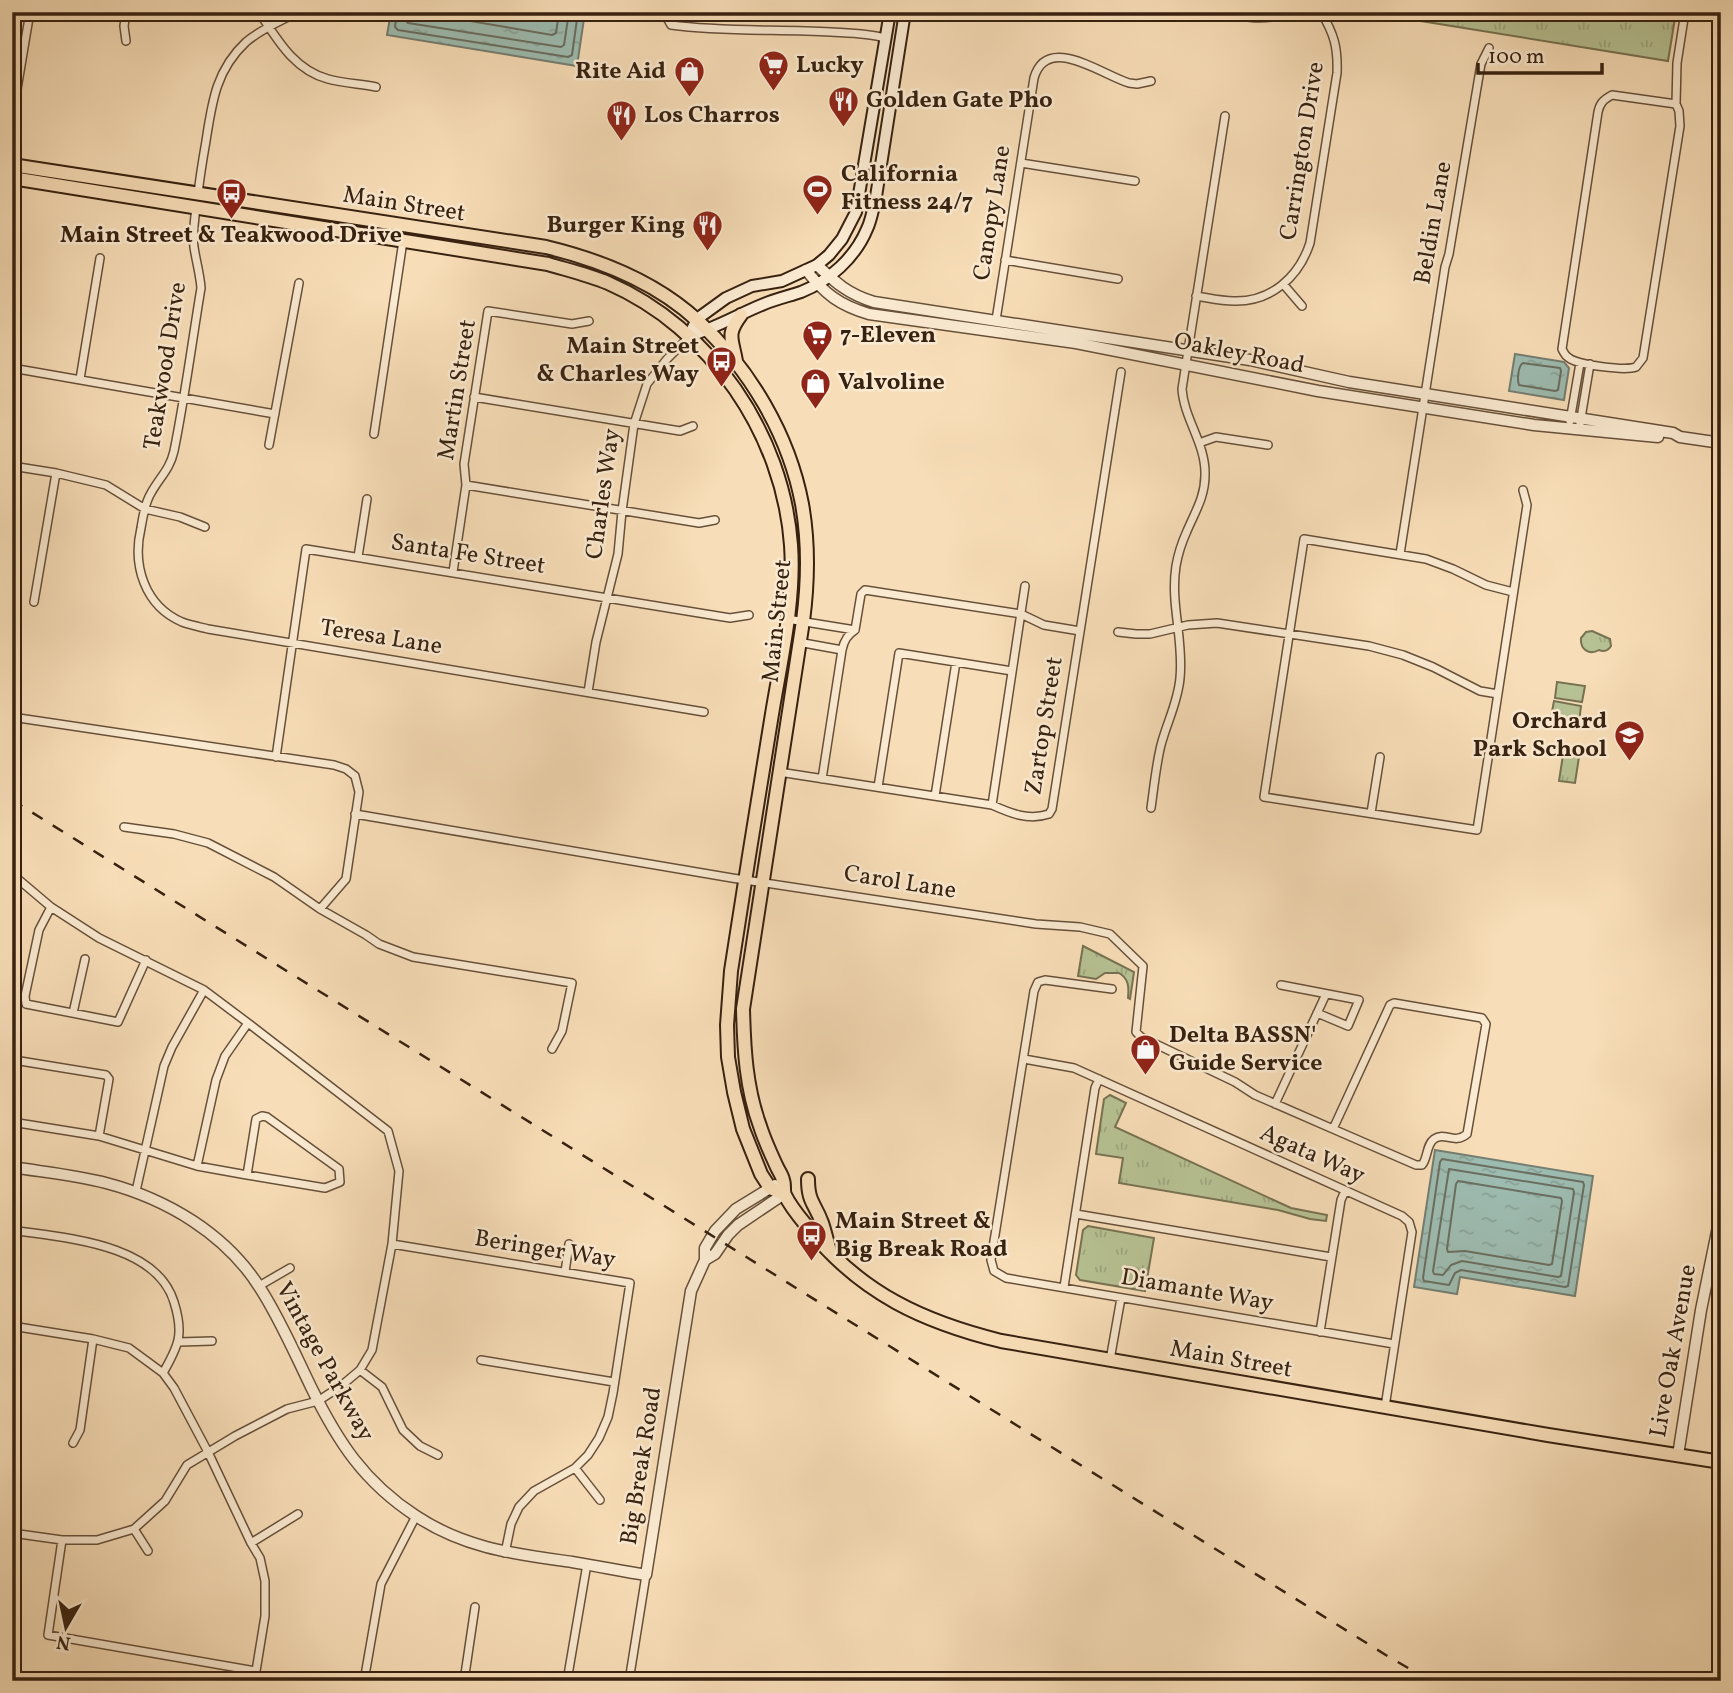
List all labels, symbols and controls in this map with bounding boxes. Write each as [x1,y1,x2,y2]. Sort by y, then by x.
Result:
scale bar [1478,32,1602,76]
text: 100 m [1488,43,1545,72]
supermarket icon: Lucky [756,49,790,93]
place label: Lucky [796,49,864,83]
place label: Rite Aid [575,55,666,89]
shop icon: Rite Aid [672,55,706,99]
street label: Carrington Drive [1272,59,1334,243]
restaurant icon: Golden Gate Pho [826,84,860,128]
place label: Golden Gate Pho [866,84,1053,118]
restaurant icon: Los Charros [604,99,638,143]
place label: Los Charros [644,99,780,133]
street label: Canopy Lane [966,143,1020,283]
place label: California Fitness 24/7 [841,158,973,220]
street label: Beldin Lane [1406,159,1462,287]
sports icon: California Fitness 24/7 [801,172,835,216]
bus stop icon: Main Street & Teakwood Drive [214,177,248,221]
street label: Main Street [340,179,468,231]
place label: Burger King [546,209,685,243]
restaurant icon: Burger King [691,209,725,253]
place label: Main Street & Teakwood Drive [60,219,402,253]
street label: Teakwood Drive [136,280,196,452]
street label: Martin Street [430,317,486,463]
supermarket icon: 7-Eleven [800,319,834,363]
place label: 7-Eleven [840,319,936,353]
street label: Oakley Road [1171,325,1307,383]
place label: Main Street & Charles Way [536,330,700,392]
bus stop icon: Main Street & Charles Way [705,344,739,388]
shop icon: Valvoline [798,366,832,410]
place label: Valvoline [838,366,945,400]
street label: Charles Way [578,427,630,561]
street label: Santa Fe Street [388,526,548,584]
street label: Main Street [755,558,801,684]
street label: Teresa Lane [317,612,445,664]
street label: Zartop Street [1017,654,1073,798]
place label: Orchard Park School [1473,705,1607,767]
school or university icon: Orchard Park School [1613,719,1647,763]
street label: Carol Lane [841,857,959,909]
place label: Delta BASSN' Guide Service [1169,1019,1323,1081]
shop icon: Delta BASSN' Guide Service [1129,1033,1163,1077]
street label: Agata Way [1254,1117,1370,1193]
place label: Main Street & Big Break Road [835,1205,1008,1267]
bus stop icon: Main Street & Big Break Road [795,1219,829,1263]
street label: Beringer Way [472,1222,618,1278]
street label: Diamante Way [1118,1261,1276,1321]
street label: Live Oak Avenue [1642,1262,1706,1440]
street label: Vintage Parkway [266,1276,382,1448]
street label: Main Street [1167,1333,1295,1387]
street label: Big Break Road [613,1384,671,1548]
north arrow [32,1592,102,1662]
text: N [55,1628,73,1656]

